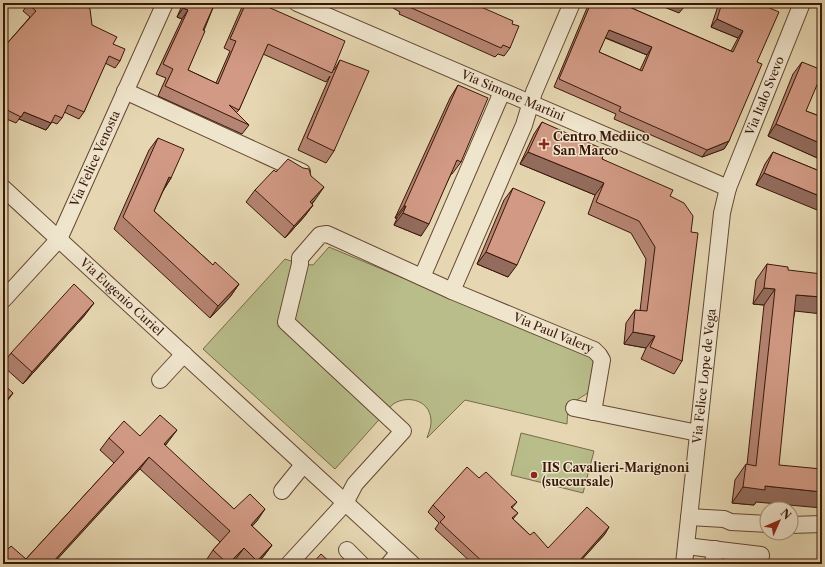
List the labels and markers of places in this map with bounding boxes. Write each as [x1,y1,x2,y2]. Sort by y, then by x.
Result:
place label: Centro Mediico San Marco [553,129,650,158]
marker: Centro Mediico San Marco [538,138,550,150]
place label: IIS Cavalieri-Marignoni (succursale) [542,460,690,489]
marker: IIS Cavalieri-Marignoni (succursale) [529,470,539,480]

